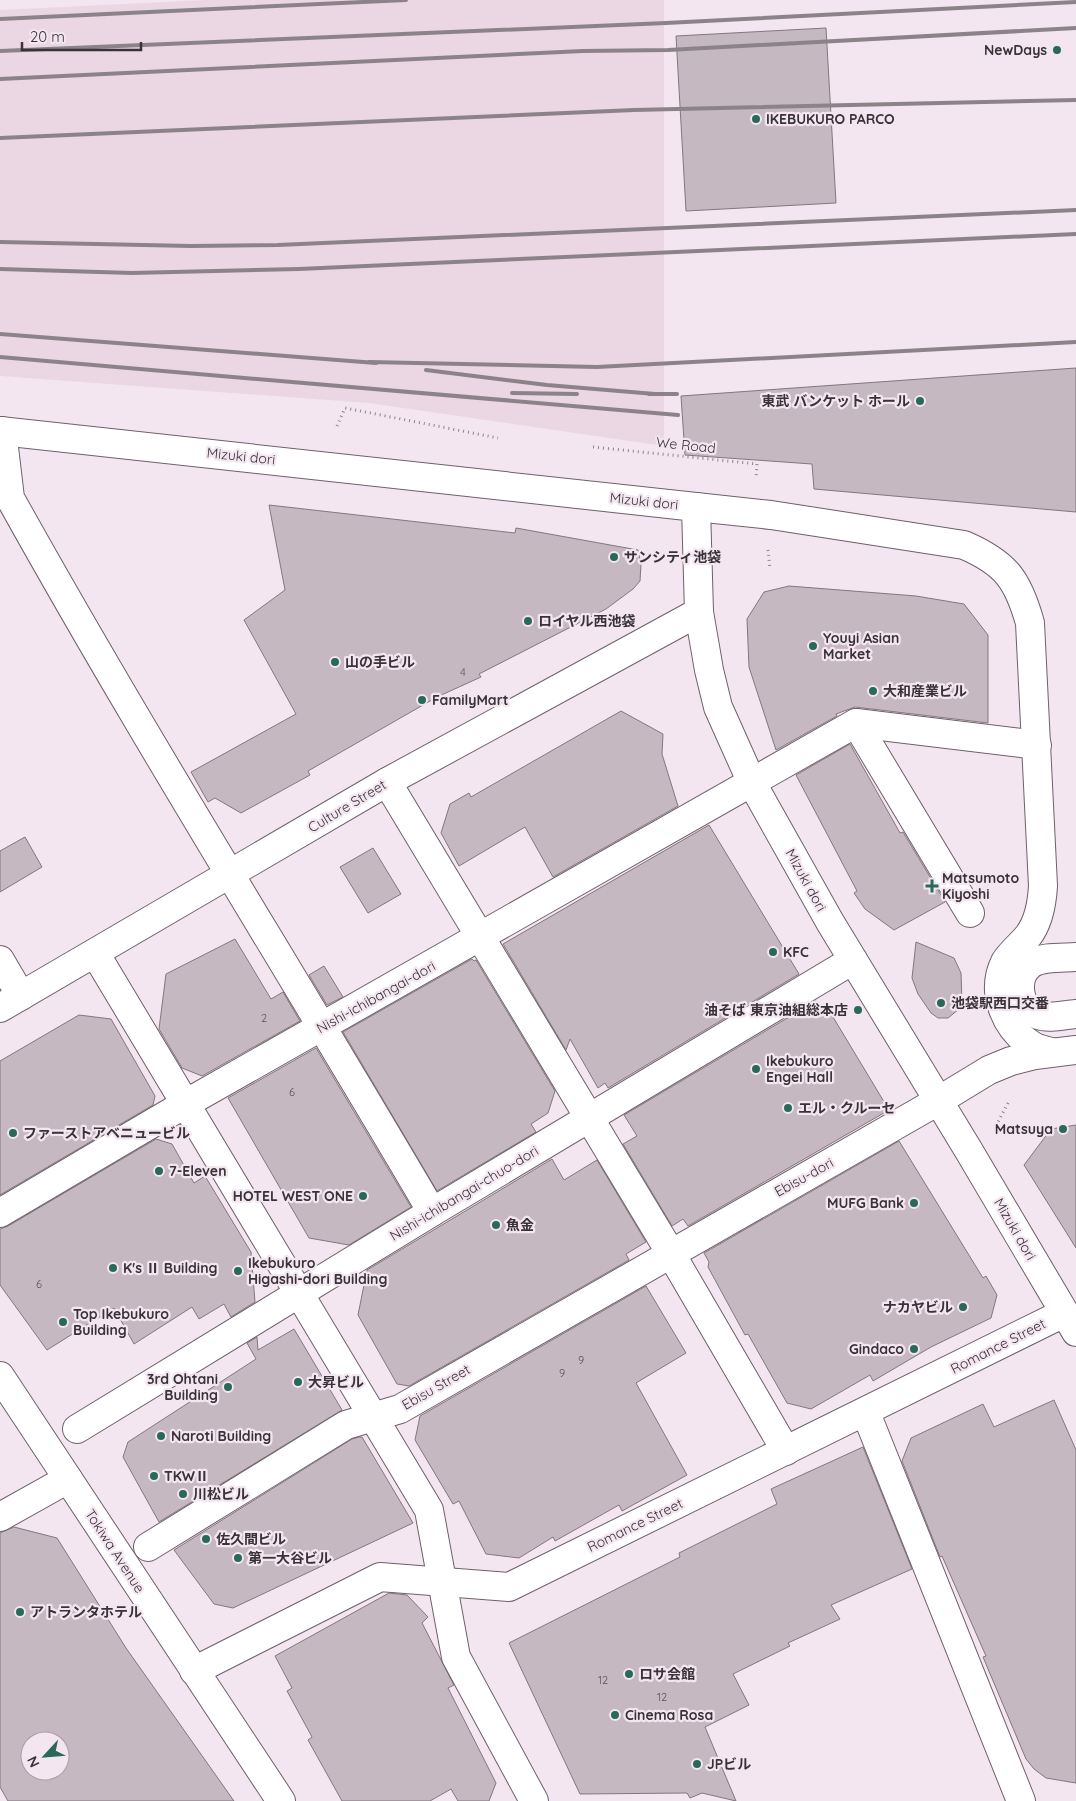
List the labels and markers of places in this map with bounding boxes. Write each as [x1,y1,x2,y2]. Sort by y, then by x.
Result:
place label: NewDays [984,41,1047,59]
marker: NewDays [1051,44,1063,56]
place label: IKEBUKURO PARCO [766,110,895,128]
marker: IKEBUKURO PARCO [750,113,762,125]
place label: 東武 バンケット ホール [761,392,910,410]
marker: 東武 バンケット ホール [914,395,926,407]
place label: サンシティ池袋 [624,548,721,566]
marker: サンシティ池袋 [608,551,620,563]
place label: ロイヤル西池袋 [538,612,636,630]
marker: ロイヤル西池袋 [522,615,534,627]
place label: Youyi Asian Market [823,629,899,663]
marker: Youyi Asian Market [807,640,819,652]
place label: 山の手ビル [345,653,415,671]
marker: 山の手ビル [329,656,341,668]
place label: 大和産業ビル [883,682,967,700]
marker: 大和産業ビル [867,685,879,697]
place label: FamilyMart [432,691,509,709]
marker: FamilyMart [416,694,428,706]
place label: Matsumoto Kiyoshi [942,869,1020,903]
marker: Matsumoto Kiyoshi [926,880,938,892]
place label: KFC [783,943,809,961]
marker: KFC [767,946,779,958]
place label: 池袋駅西口交番 [951,994,1049,1012]
marker: 池袋駅西口交番 [935,997,947,1009]
place label: 油そば 東京油組総本店 [704,1001,848,1019]
marker: 油そば 東京油組総本店 [852,1004,864,1016]
place label: Ikebukuro Engei Hall [766,1052,834,1086]
marker: Ikebukuro Engei Hall [750,1063,762,1075]
place label: エル・クルーセ [798,1099,896,1117]
marker: エル・クルーセ [782,1102,794,1114]
place label: Matsuya [995,1120,1053,1138]
marker: Matsuya [1057,1123,1069,1135]
place label: ファーストアベニュービル [23,1124,190,1142]
marker: ファーストアベニュービル [7,1127,19,1139]
place label: 7-Eleven [169,1162,226,1180]
marker: 7-Eleven [153,1165,165,1177]
place label: HOTEL WEST ONE [233,1187,353,1205]
marker: HOTEL WEST ONE [357,1190,369,1202]
place label: MUFG Bank [827,1194,904,1212]
marker: MUFG Bank [908,1197,920,1209]
place label: 魚金 [506,1216,534,1234]
marker: 魚金 [490,1219,502,1231]
place label: Ikebukuro Higashi-dori Building [248,1254,387,1288]
place label: K's Ⅱ Building [123,1259,217,1277]
marker: K's Ⅱ Building [107,1262,119,1274]
marker: Ikebukuro Higashi-dori Building [232,1265,244,1277]
place label: ナカヤビル [883,1298,953,1316]
marker: ナカヤビル [957,1301,969,1313]
place label: Top Ikebukuro Building [73,1305,169,1339]
marker: Top Ikebukuro Building [57,1316,69,1328]
place label: Gindaco [849,1340,904,1358]
marker: Gindaco [908,1343,920,1355]
place label: 3rd Ohtani Building [147,1370,218,1404]
place label: 大昇ビル [308,1373,364,1391]
marker: 大昇ビル [292,1376,304,1388]
marker: 3rd Ohtani Building [222,1381,234,1393]
place label: Naroti Building [171,1427,271,1445]
marker: Naroti Building [155,1430,167,1442]
place label: TKWⅡ [164,1467,209,1485]
marker: TKWⅡ [148,1470,160,1482]
place label: 川松ビル [193,1485,249,1503]
marker: 川松ビル [177,1488,189,1500]
place label: 佐久間ビル [216,1530,286,1548]
marker: 佐久間ビル [200,1533,212,1545]
place label: 第一大谷ビル [248,1549,332,1567]
marker: 第一大谷ビル [232,1552,244,1564]
place label: アトランタホテル [30,1603,142,1621]
marker: アトランタホテル [14,1606,26,1618]
place label: ロサ会館 [639,1665,695,1683]
marker: ロサ会館 [623,1668,635,1680]
place label: Cinema Rosa [625,1706,713,1724]
marker: Cinema Rosa [609,1709,621,1721]
place label: JPビル [707,1755,751,1773]
marker: JPビル [691,1758,703,1770]

